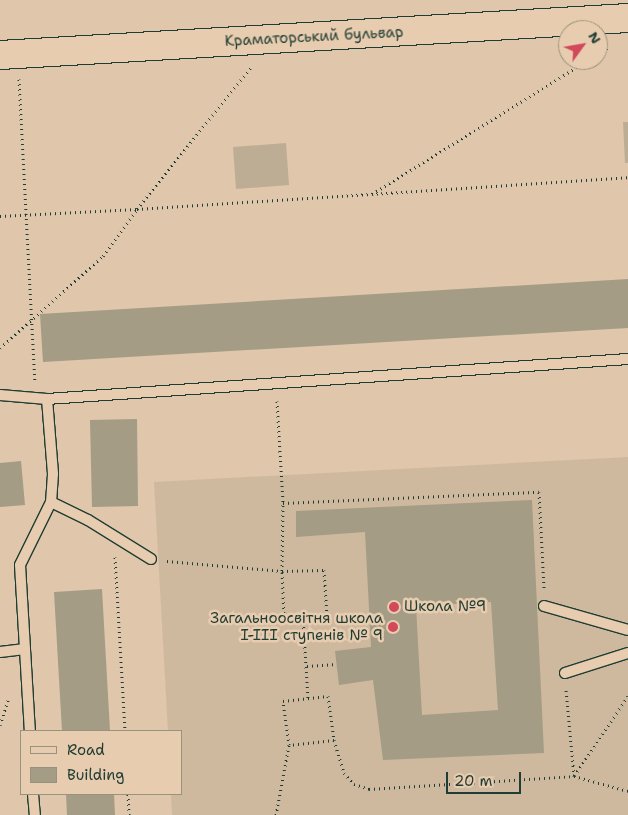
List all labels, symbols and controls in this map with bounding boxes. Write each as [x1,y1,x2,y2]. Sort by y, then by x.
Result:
north arrow [558,20,608,70]
street label: Краматорський бульвар [224,23,404,51]
text: N [584,28,605,47]
place label: Школа №9 [404,598,486,616]
marker: Школа №9 [388,601,400,613]
place label: Загальноосвітня школа І-ІІІ ступенів № 9 [210,609,383,644]
marker: Загальноосвітня школа І-ІІІ ступенів № 9 [387,621,399,633]
legend [20,730,182,795]
text: Road [67,740,105,760]
scale bar [448,762,523,794]
text: Building [67,765,124,785]
text: 20 m [454,771,493,791]

